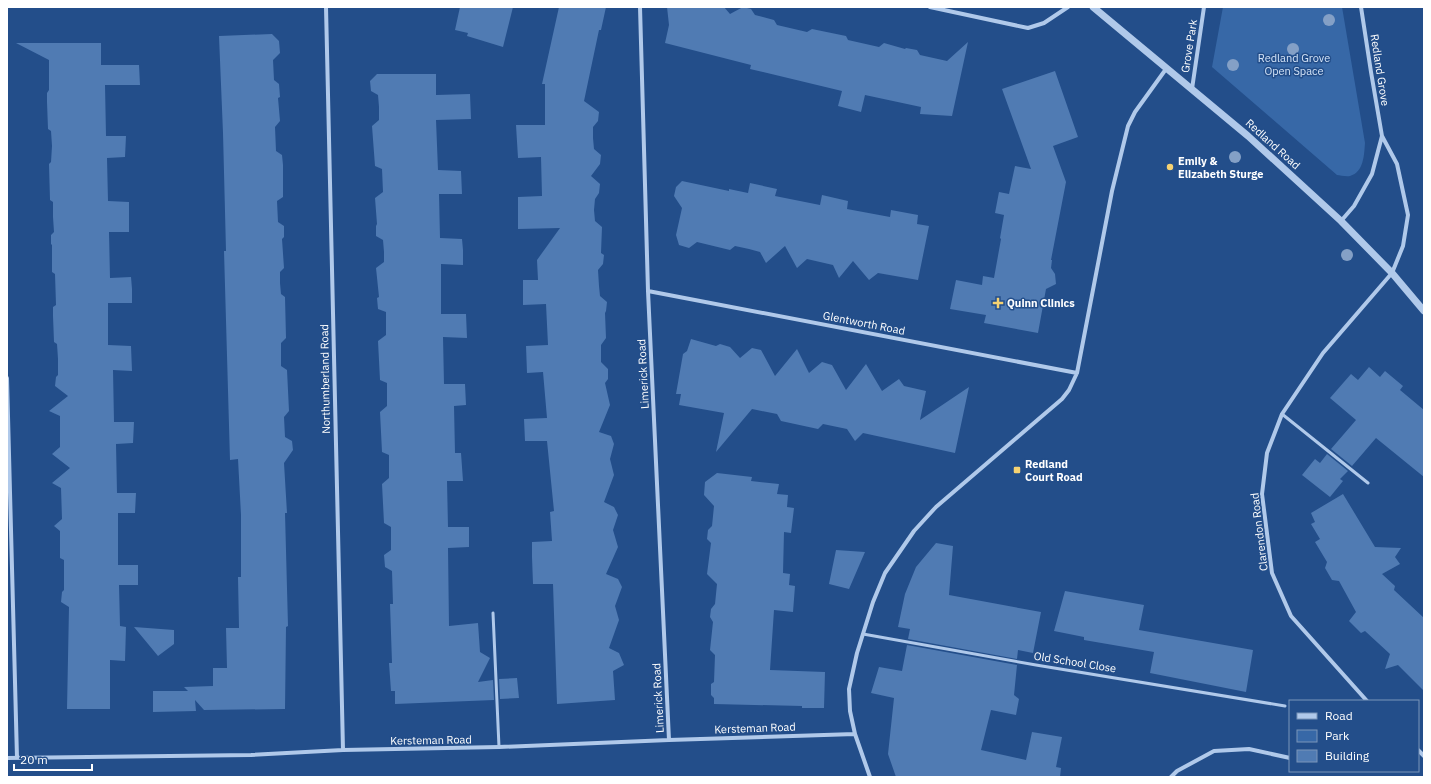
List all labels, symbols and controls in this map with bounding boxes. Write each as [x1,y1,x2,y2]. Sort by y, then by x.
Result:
street label: Grove Park [1178,18,1200,74]
street label: Redland Grove [1367,33,1393,107]
park label: Redland Grove Open Space [1258,51,1330,78]
street label: Redland Road [1243,116,1303,172]
place label: Emily & Elizabeth Sturge [1178,154,1263,181]
marker: Emily & Elizabeth Sturge [1165,162,1175,172]
place label: Quinn Clinics [1007,296,1075,310]
marker: Quinn Clinics [992,297,1004,309]
street label: Glentworth Road [822,308,906,338]
street label: Northumberland Road [317,324,333,434]
street label: Limerick Road [634,339,652,409]
place label: Redland Court Road [1025,457,1083,484]
marker: Redland Court Road [1012,465,1022,475]
street label: Clarendon Road [1247,492,1271,572]
street label: Old School Close [1033,649,1117,675]
street label: Limerick Road [649,663,667,733]
legend [1289,700,1419,772]
text: Road [1325,708,1353,723]
street label: Kersteman Road [714,720,796,736]
text: Park [1325,728,1350,743]
street label: Kersteman Road [390,732,472,748]
scale bar [14,746,92,772]
text: Building [1325,748,1370,763]
text: 20 m [20,752,48,767]

